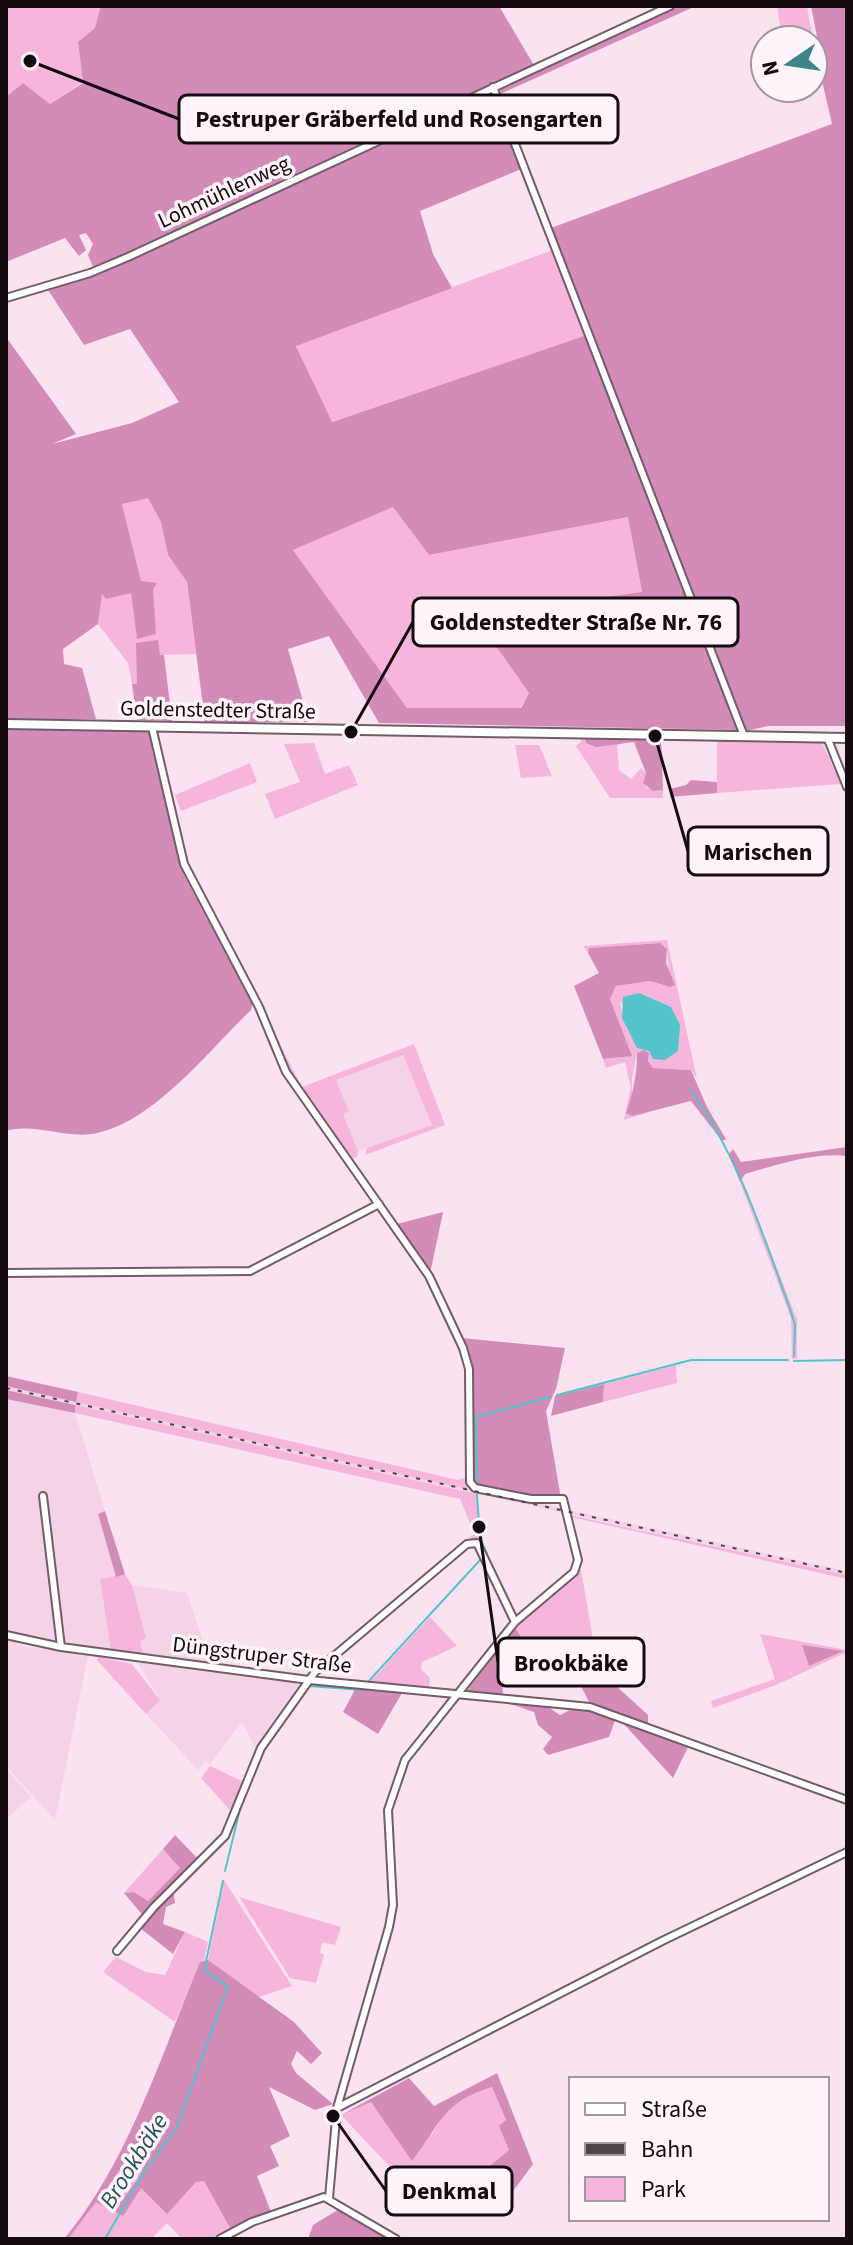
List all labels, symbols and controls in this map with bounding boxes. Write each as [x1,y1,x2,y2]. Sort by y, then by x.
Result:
north arrow [749,24,829,104]
text: N [753,58,788,79]
callout: Pestruper Gräberfeld und Rosengarten [179,95,618,143]
text: Pestruper Gräberfeld und Rosengarten [195,102,603,137]
street label: Lohmühlenweg [153,147,295,237]
callout: Goldenstedter Straße Nr. 76 [413,598,738,646]
text: Goldenstedter Straße Nr. 76 [430,605,722,640]
street label: Goldenstedter Straße [120,692,316,728]
callout: Marischen [688,827,828,875]
text: Marischen [704,835,812,870]
street label: Düngstruper Straße [171,1628,353,1682]
callout: Brookbäke [498,1638,644,1686]
text: Brookbäke [514,1646,628,1681]
legend [569,2077,829,2221]
text: Straße [641,2092,707,2127]
water label: Brookbäke [91,2107,177,2215]
text: Bahn [641,2132,693,2167]
callout: Denkmal [386,2167,512,2215]
text: Park [641,2172,686,2207]
text: Denkmal [402,2174,496,2209]

